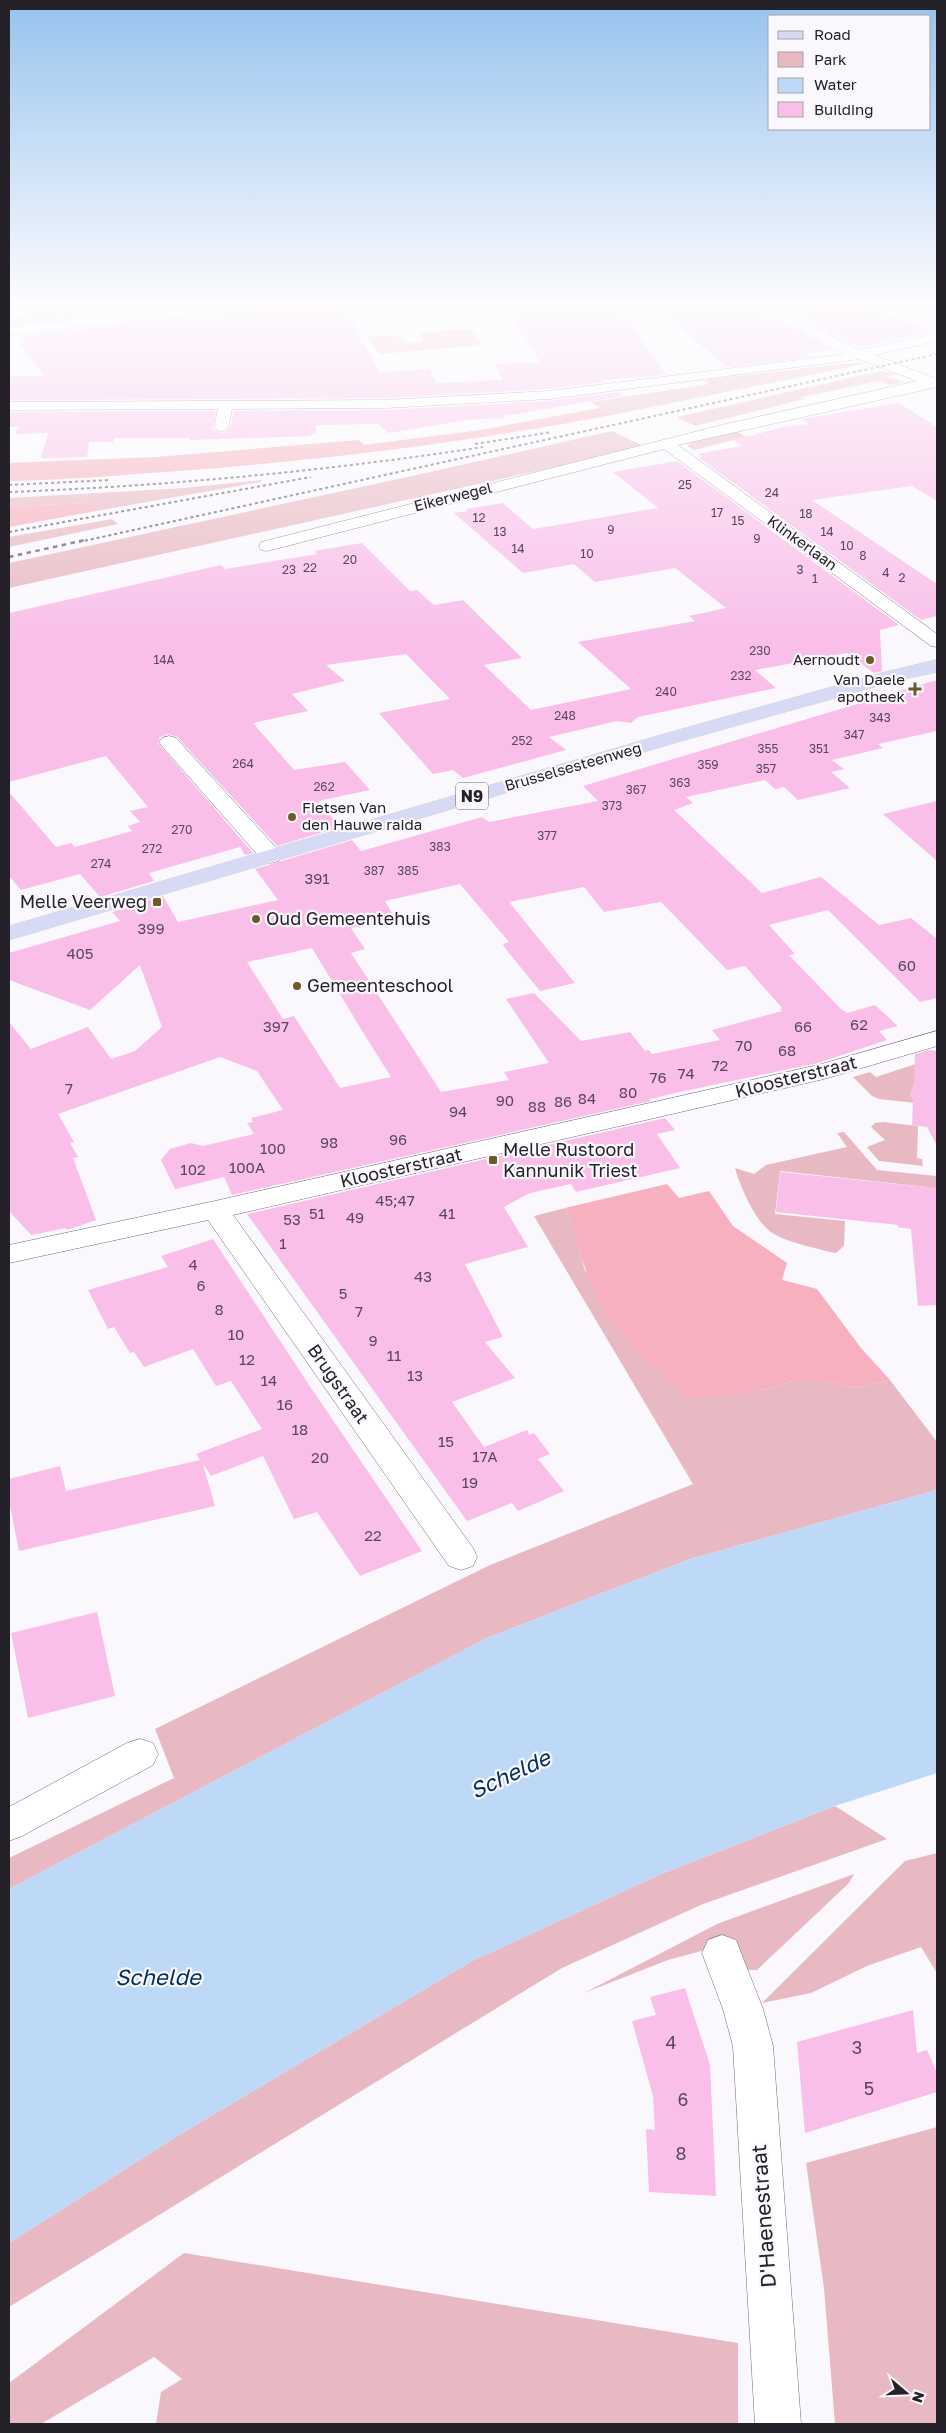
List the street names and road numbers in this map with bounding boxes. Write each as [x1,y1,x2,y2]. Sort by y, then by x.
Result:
street label: Eikerwegel [412,478,494,514]
street label: Klinkerlaan [764,511,841,574]
street label: Brusselsesteenweg [502,738,643,794]
road number: N9 [456,782,488,809]
street label: Kloosterstraat [733,1050,859,1102]
street label: Kloosterstraat [338,1142,464,1192]
street label: Brugstraat [303,1339,374,1427]
street label: D'Haenestraat [745,2143,781,2289]

